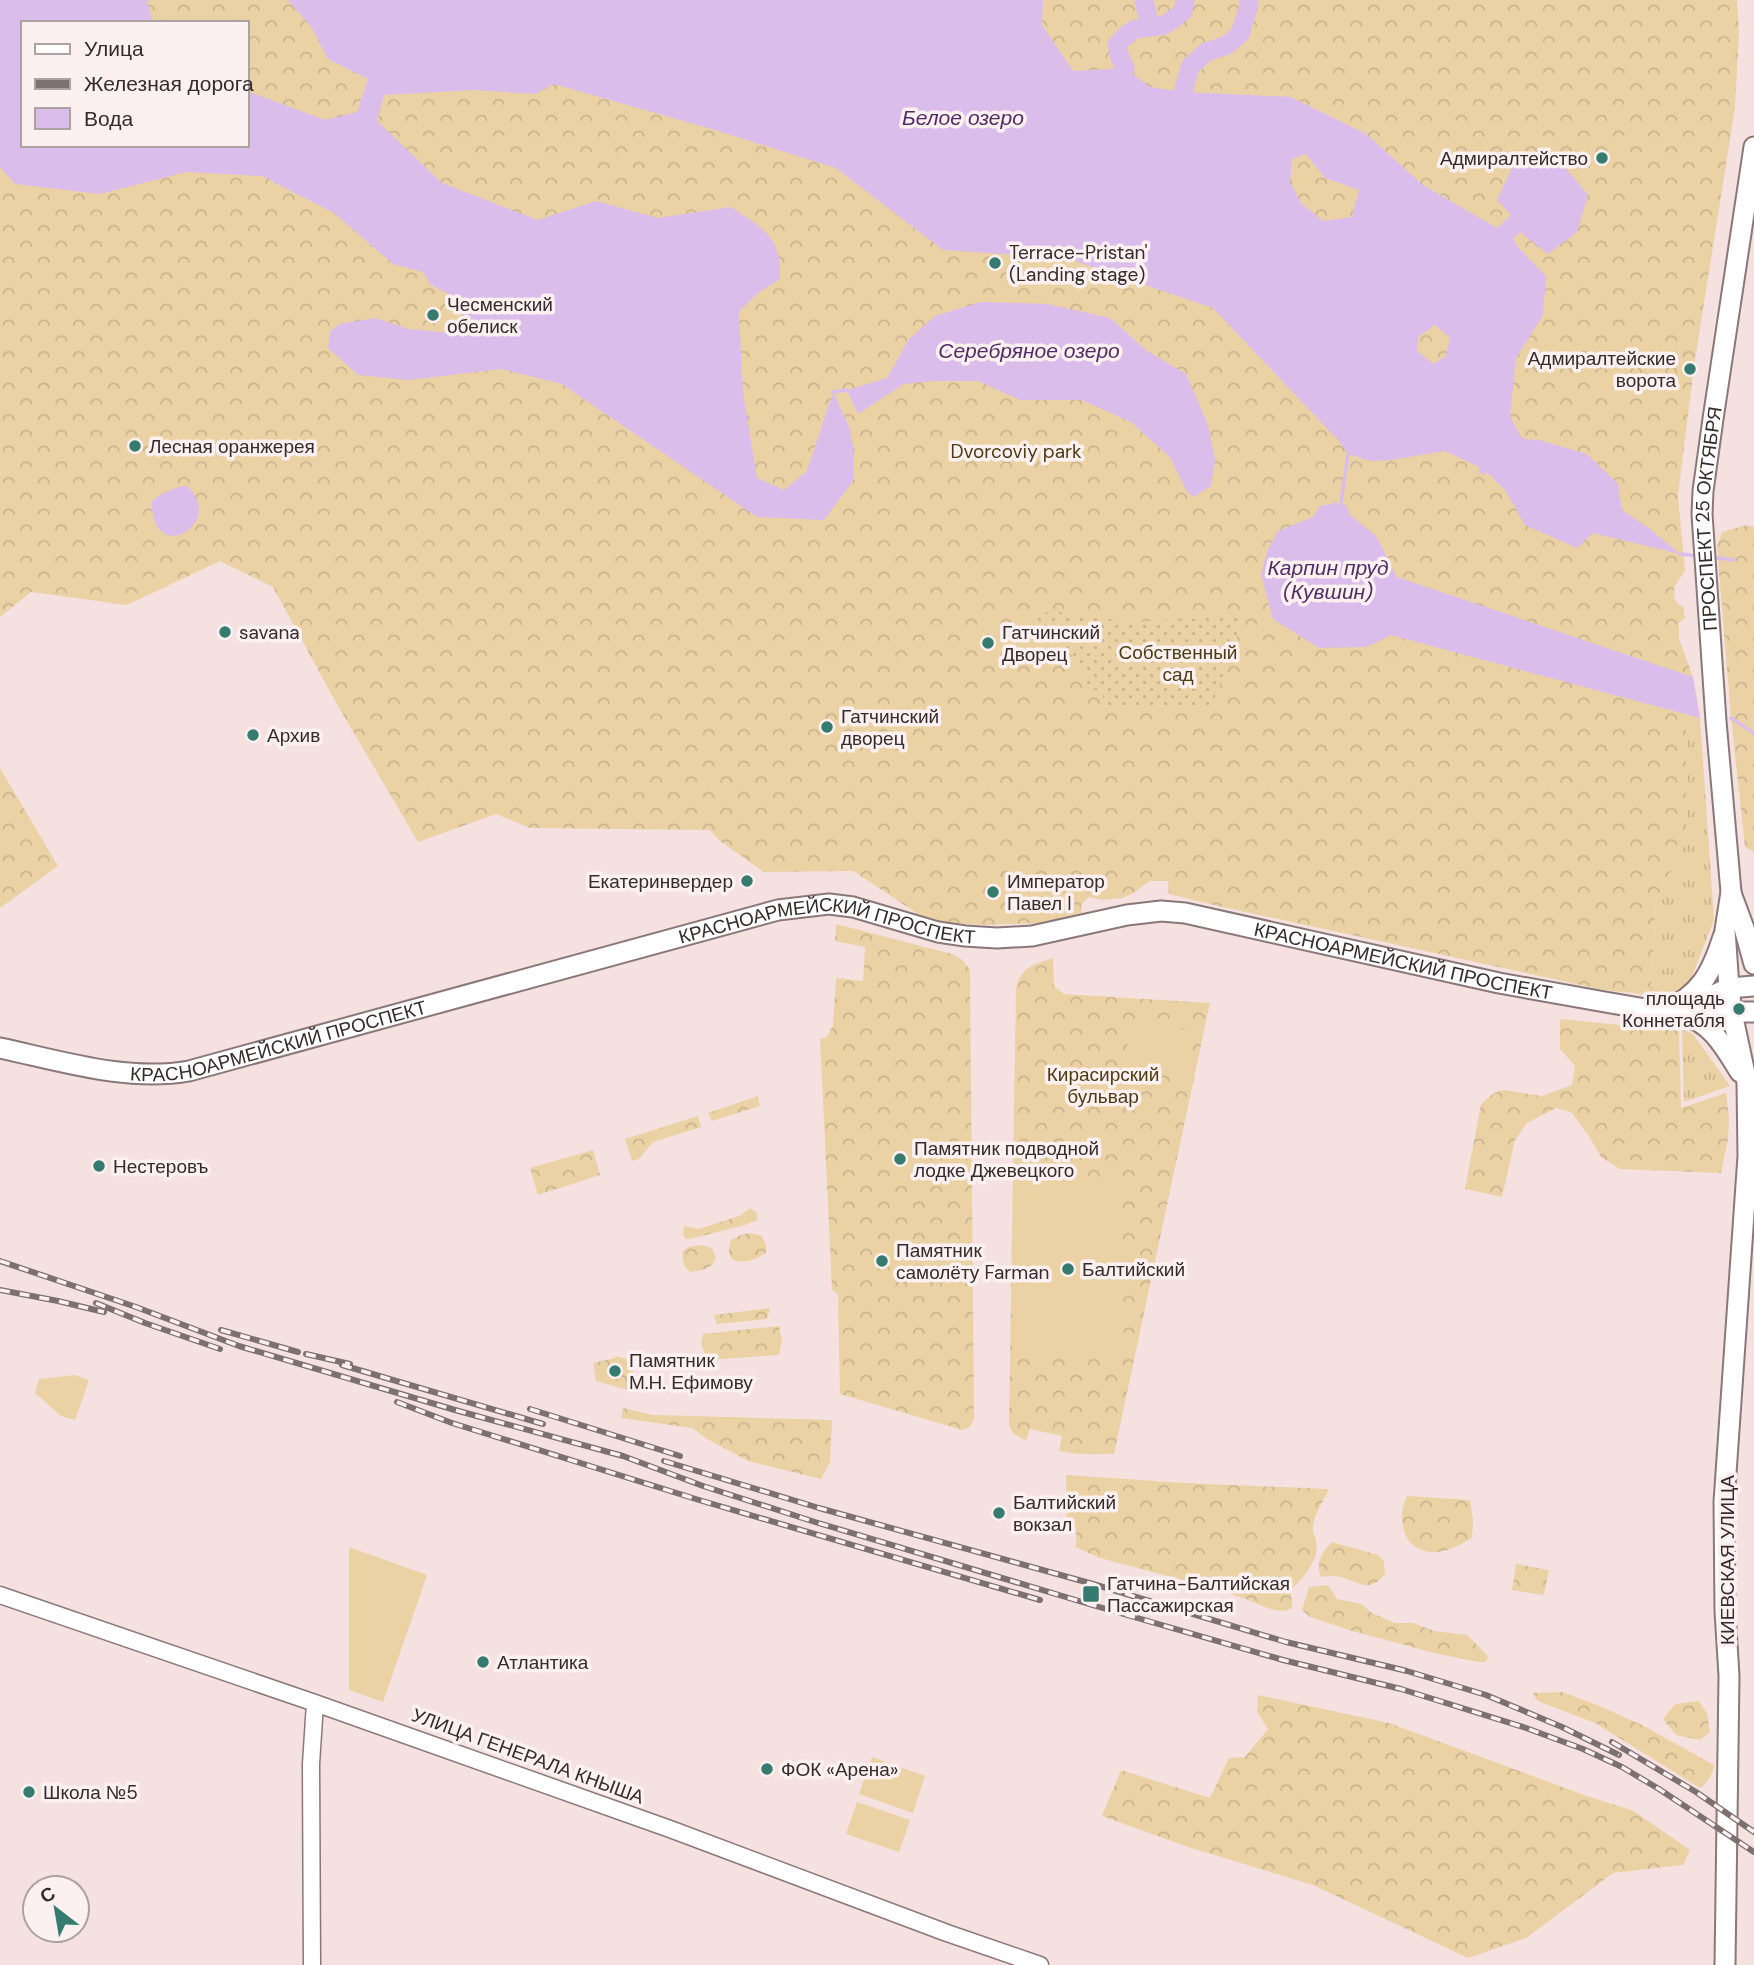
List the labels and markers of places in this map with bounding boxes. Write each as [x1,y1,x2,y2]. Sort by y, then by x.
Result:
place label: Адмиралтейство [1440,146,1588,171]
marker: Адмиралтейство [1594,150,1610,166]
place label: Terrace-Pristan' (Landing stage) [1009,240,1148,287]
marker: Terrace-Pristan' (Landing stage) [987,255,1003,271]
place label: Чесменский обелиск [447,292,553,339]
marker: Чесменский обелиск [425,307,441,323]
place label: Адмиралтейские ворота [1528,346,1676,393]
marker: Адмиралтейские ворота [1682,361,1698,377]
place label: Лесная оранжерея [149,434,315,459]
marker: Лесная оранжерея [127,438,143,454]
place label: savana [239,620,300,645]
place label: Гатчинский Дворец [1002,620,1100,667]
marker: savana [217,624,233,640]
marker: Гатчинский Дворец [980,635,996,651]
place label: Гатчинский дворец [841,704,939,751]
marker: Гатчинский дворец [819,719,835,735]
place label: Архив [267,723,320,748]
marker: Архив [245,727,261,743]
place label: Екатеринвердер [588,869,733,894]
place label: Император Павел I [1007,869,1105,916]
marker: Екатеринвердер [739,873,755,889]
marker: Император Павел I [985,884,1001,900]
place label: площадь Коннетабля [1622,986,1725,1033]
marker: площадь Коннетабля [1731,1001,1747,1017]
place label: Памятник подводной лодке Джевецкого [914,1136,1099,1183]
marker: Памятник подводной лодке Джевецкого [892,1151,908,1167]
place label: Нестеровъ [113,1154,208,1179]
marker: Нестеровъ [91,1158,107,1174]
place label: Памятник самолёту Farman [896,1238,1049,1285]
marker: Памятник самолёту Farman [874,1253,890,1269]
place label: Балтийский [1082,1257,1185,1282]
marker: Балтийский [1060,1261,1076,1277]
place label: Памятник М.Н. Ефимову [629,1348,753,1395]
marker: Памятник М.Н. Ефимову [607,1363,623,1379]
place label: Балтийский вокзал [1013,1490,1116,1537]
marker: Балтийский вокзал [991,1505,1007,1521]
place label: Гатчина-Балтийская Пассажирская [1107,1571,1290,1618]
marker: Гатчина-Балтийская Пассажирская [1081,1584,1101,1604]
place label: Атлантика [497,1650,589,1675]
marker: Атлантика [475,1654,491,1670]
place label: ФОК «Арена» [781,1757,898,1782]
marker: ФОК «Арена» [759,1761,775,1777]
place label: Школа №5 [43,1780,138,1805]
marker: Школа №5 [21,1784,37,1800]

